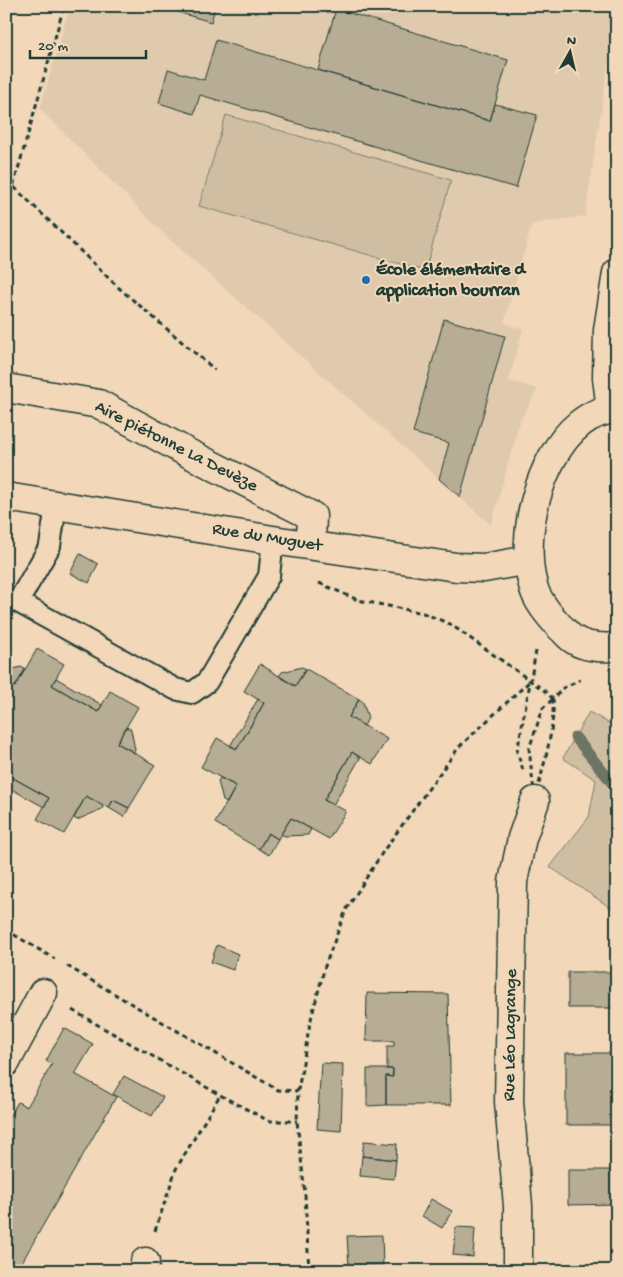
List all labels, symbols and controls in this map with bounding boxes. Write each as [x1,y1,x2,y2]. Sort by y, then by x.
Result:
scale bar [30,28,146,60]
north arrow [546,28,596,78]
text: N [566,33,577,51]
text: 20 m [38,38,68,56]
place label: École élémentaire d application bourran [375,259,528,302]
marker: École élémentaire d application bourran [360,274,372,286]
street label: Aire piétonne La Devèze [91,397,262,498]
street label: Rue du Muguet [211,519,325,557]
street label: Rue Léo Lagrange [499,968,523,1101]

